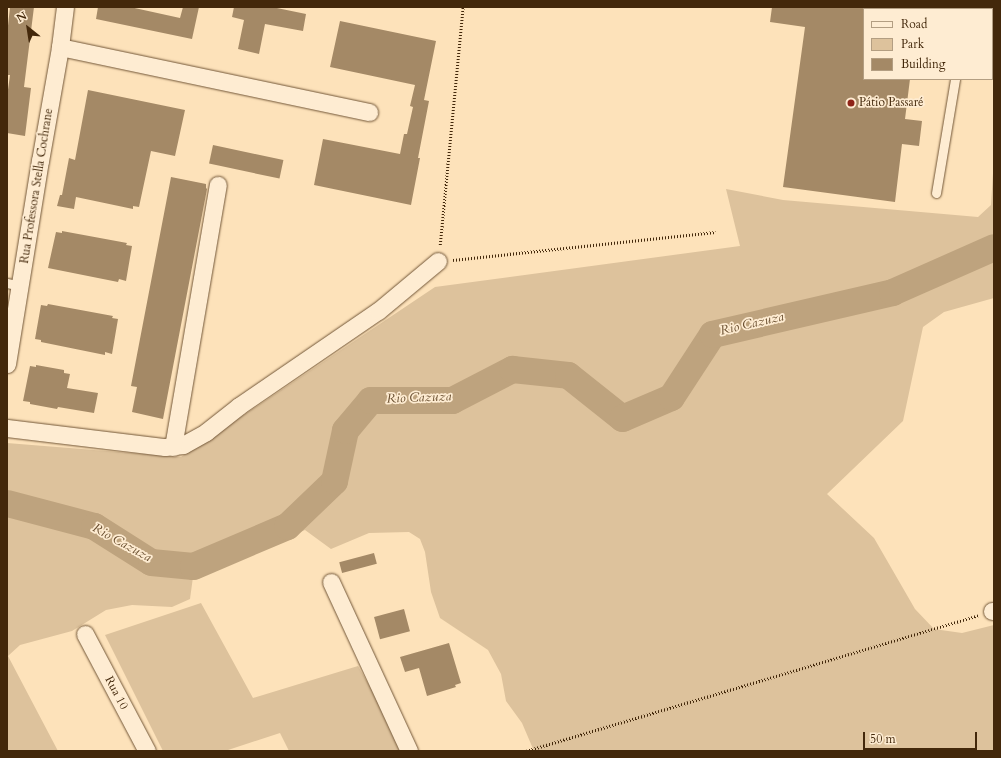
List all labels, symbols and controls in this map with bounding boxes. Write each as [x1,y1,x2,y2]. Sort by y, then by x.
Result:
north arrow [8,8,48,48]
text: N [14,8,30,26]
legend [863,8,993,80]
text: Road [901,16,927,32]
text: Park [901,36,924,52]
text: Building [901,56,945,72]
place label: Pátio Passaré [859,96,923,110]
marker: Pátio Passaré [846,98,856,108]
street label: Rua Professora Stella Cochrane [18,107,56,265]
water label: Rio Cazuza [719,309,785,339]
water label: Rio Cazuza [386,389,452,407]
water label: Rio Cazuza [90,520,154,566]
street label: Rua 10 [101,674,131,712]
scale bar [865,724,979,750]
text: 50 m [870,731,896,747]

